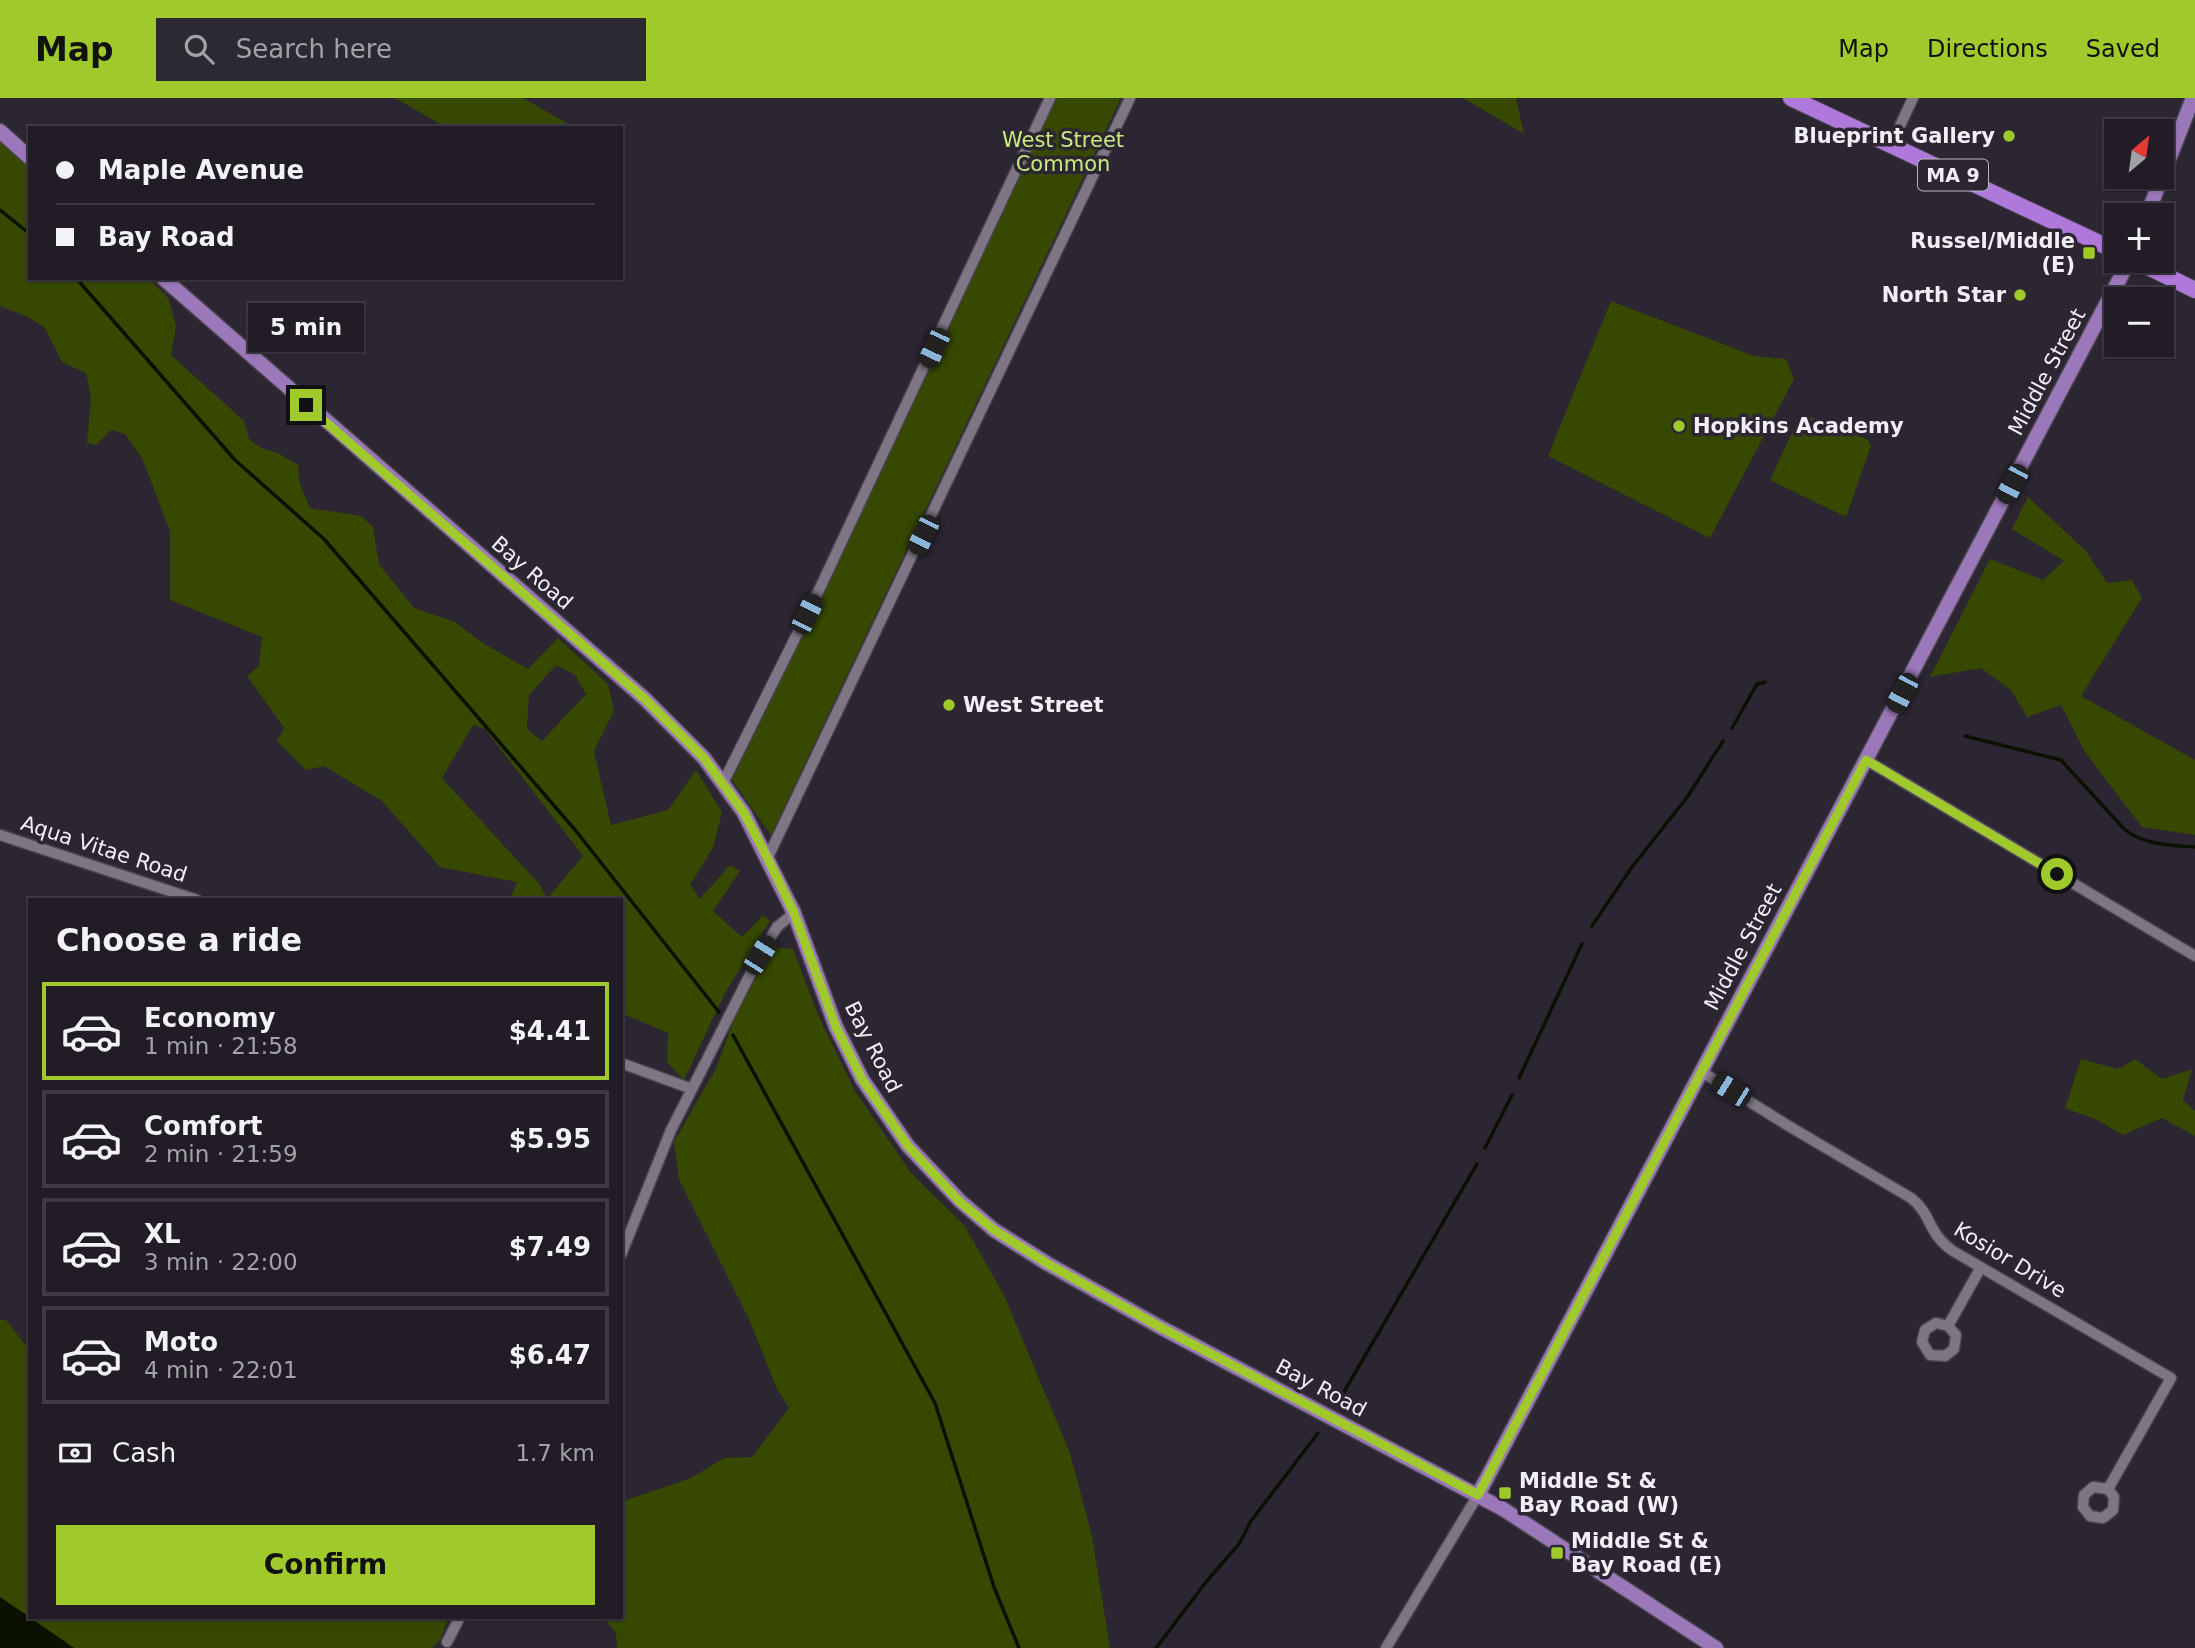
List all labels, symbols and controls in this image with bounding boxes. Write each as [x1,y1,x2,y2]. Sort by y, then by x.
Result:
search box [156,18,646,81]
text: Map [35,30,114,69]
icon: search [180,30,218,68]
text: Search here [236,34,392,64]
text: Map [1838,35,1889,63]
text: Directions [1927,35,2048,63]
text: Saved [2086,35,2160,63]
north arrow [2104,119,2174,189]
map controls [2104,119,2174,357]
place label: Blueprint Gallery [1794,124,1995,148]
park label: West Street Common [1002,128,1124,176]
marker: Blueprint Gallery [2001,128,2017,144]
text: Maple Avenue [98,155,304,185]
road number: MA 9 [1918,159,1988,190]
button: + [2104,203,2174,273]
text: Bay Road [98,222,235,252]
place label: Russel/Middle (E) [1910,229,2075,277]
marker: Russel/Middle (E) [2081,245,2097,261]
place label: North Star [1882,283,2007,307]
marker: North Star [2012,287,2028,303]
button: − [2104,287,2174,357]
callout: 5 min [248,303,364,352]
street label: Middle Street [2004,305,2090,439]
text: 5 min [270,314,342,340]
car [916,325,953,371]
route end [290,389,322,421]
place label: Hopkins Academy [1693,414,1904,438]
marker: Hopkins Academy [1671,418,1687,434]
car [1993,461,2032,507]
car [905,512,942,558]
street label: Bay Road [487,531,577,615]
car [789,591,826,637]
car [1883,670,1922,716]
place label: West Street [963,693,1104,717]
marker: West Street [941,697,957,713]
street label: Aqua Vitae Road [18,811,190,887]
route start [2041,858,2073,890]
street label: Middle Street [1700,880,1786,1014]
text: Choose a ride [56,921,302,959]
car [740,932,781,978]
street label: Bay Road [840,997,906,1097]
icon: car [60,1000,123,1063]
text: Economy [144,1003,275,1033]
text: $4.41 [509,1016,591,1046]
text: 1 min · 21:58 [144,1033,298,1059]
car [1708,1070,1755,1110]
icon: car [60,1108,123,1171]
text: Comfort [144,1111,262,1141]
text: $5.95 [509,1124,591,1154]
text: 2 min · 21:59 [144,1141,298,1167]
icon: car [60,1216,123,1279]
street label: Kosior Drive [1950,1217,2070,1303]
text: XL [144,1219,181,1249]
text: $7.49 [509,1232,591,1262]
text: 3 min · 22:00 [144,1249,298,1275]
icon: car [60,1324,123,1387]
text: Moto [144,1327,218,1357]
text: $6.47 [509,1340,591,1370]
street label: Bay Road [1272,1354,1370,1422]
text: 4 min · 22:01 [144,1357,298,1383]
icon: cash [56,1434,94,1472]
text: Cash [112,1438,176,1468]
text: 1.7 km [515,1440,595,1466]
place label: Middle St & Bay Road (W) [1519,1469,1679,1517]
marker: Middle St & Bay Road (W) [1497,1485,1513,1501]
button: Confirm [56,1525,595,1605]
place label: Middle St & Bay Road (E) [1571,1529,1722,1577]
marker: Middle St & Bay Road (E) [1549,1545,1565,1561]

